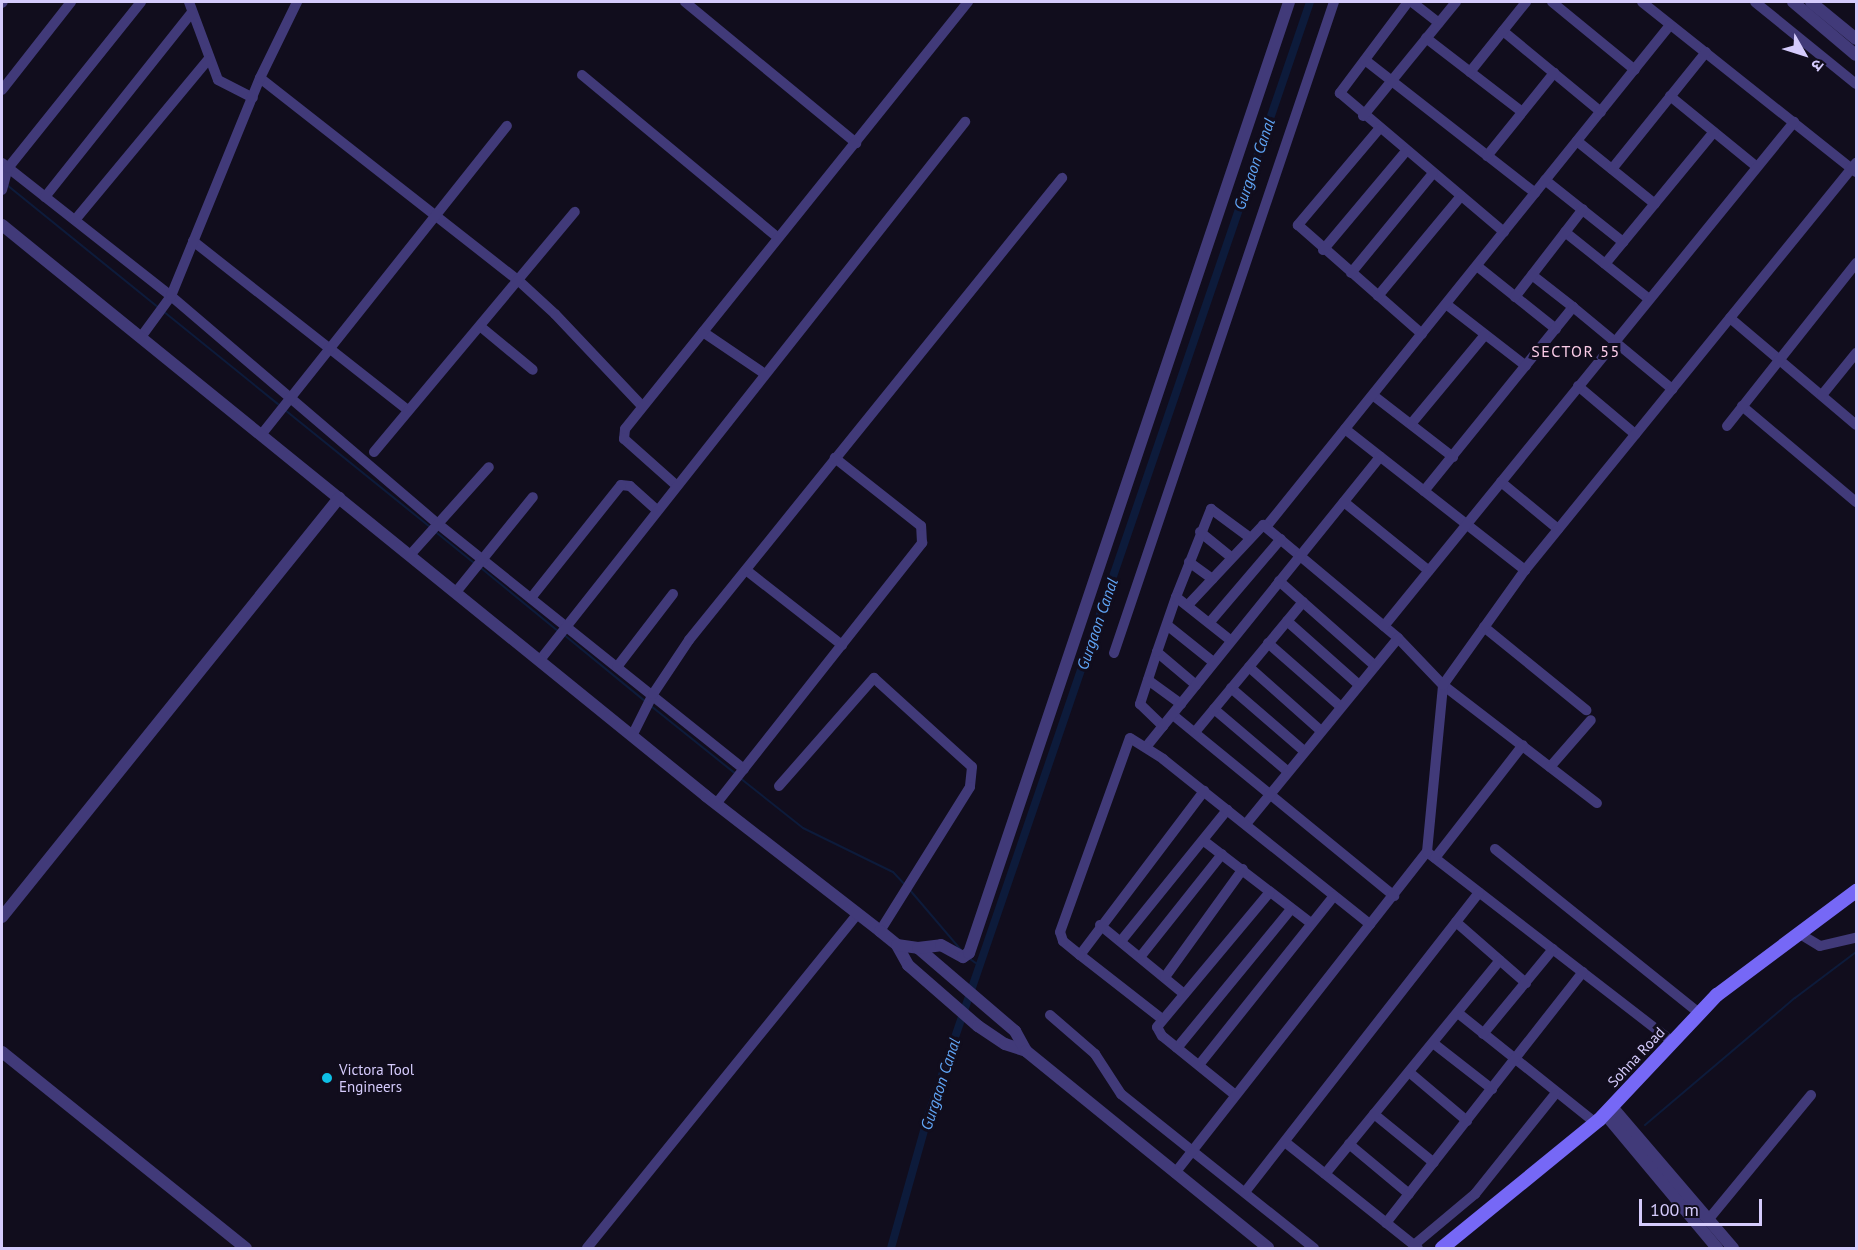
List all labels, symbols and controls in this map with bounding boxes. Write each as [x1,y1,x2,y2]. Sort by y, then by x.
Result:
north arrow [1774,24,1834,84]
text: उ [1807,55,1829,75]
water label: Gurgaon Canal [1229,116,1279,212]
district label: SECTOR 55 [1531,341,1621,361]
water label: Gurgaon Canal [1072,576,1122,672]
street label: Sohna Road [1604,1023,1668,1091]
water label: Gurgaon Canal [916,1036,964,1132]
place label: Victora Tool Engineers [339,1060,415,1095]
marker: Victora Tool Engineers [320,1071,334,1085]
scale bar [1642,1187,1765,1225]
text: 100 m [1650,1198,1699,1221]

